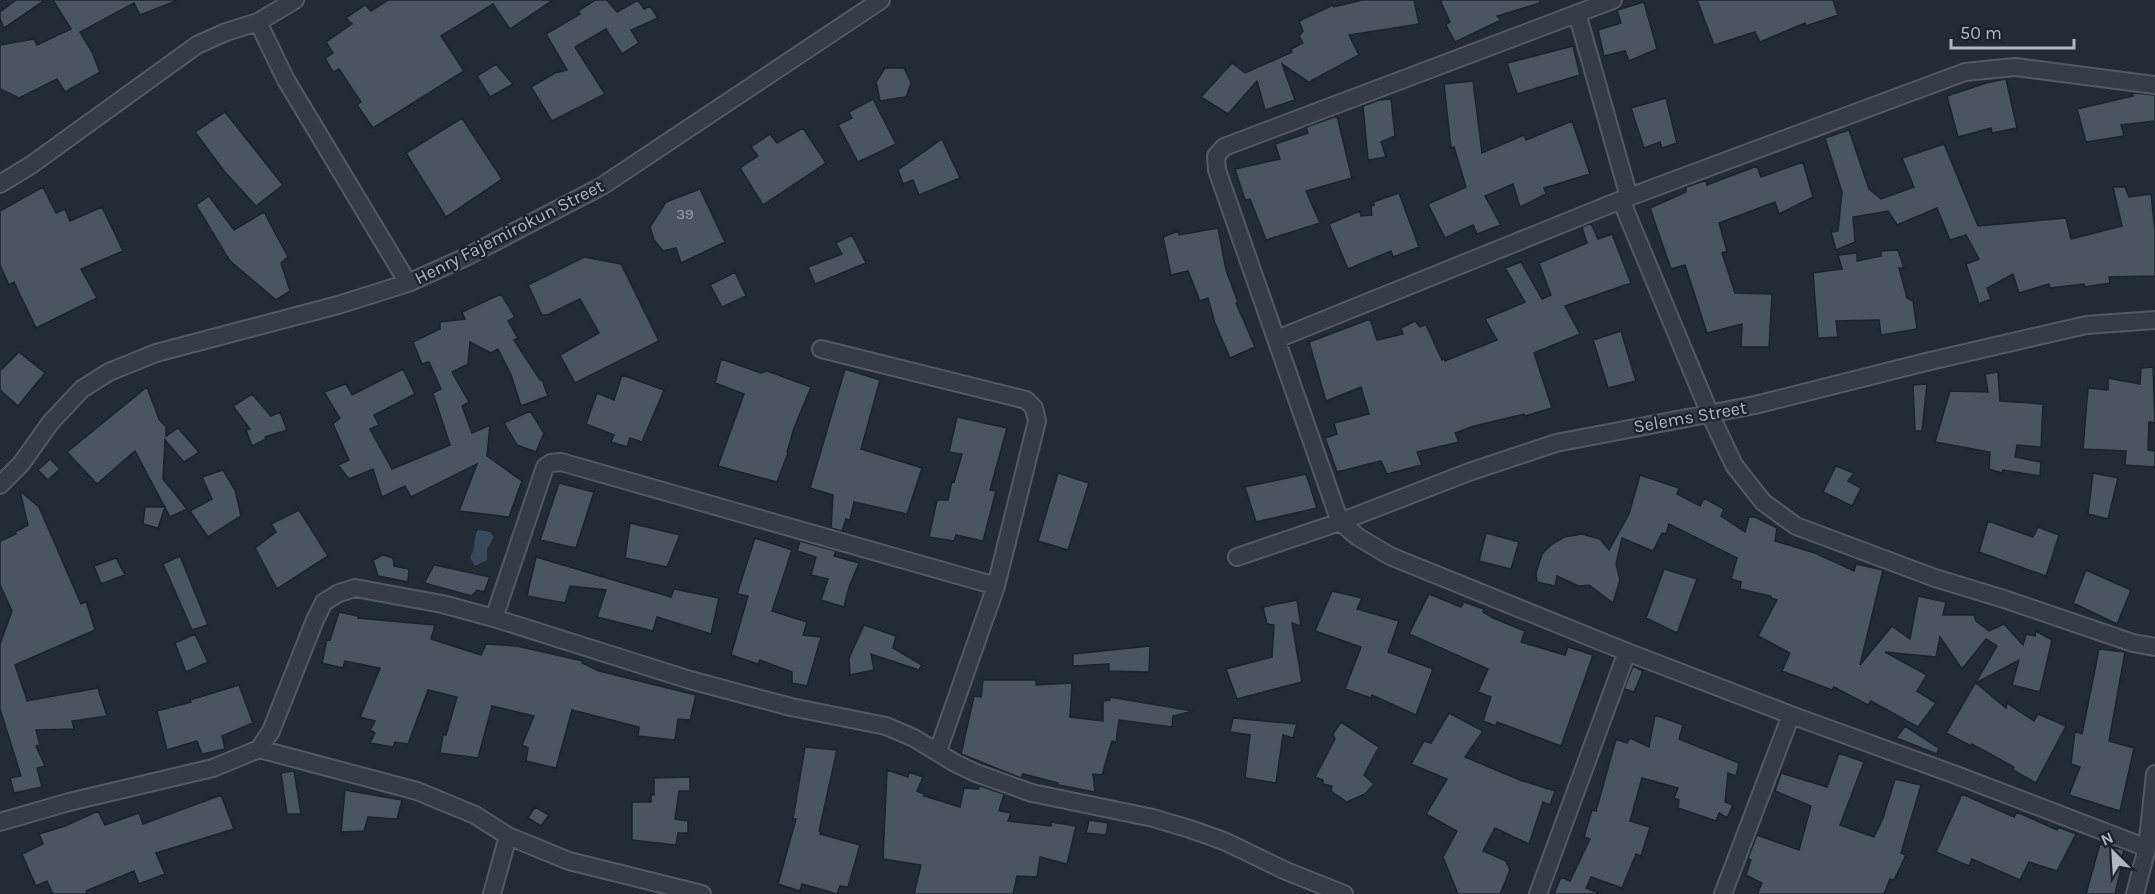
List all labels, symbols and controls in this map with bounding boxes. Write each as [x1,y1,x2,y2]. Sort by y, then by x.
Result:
scale bar [1951,12,2074,50]
text: 50 m [1960,22,2002,44]
street label: Henry Fajemirokun Street [411,175,607,289]
house number: 39 [676,205,694,223]
street label: Selems Street [1632,396,1748,438]
north arrow [2083,822,2143,882]
text: N [2098,828,2116,850]

